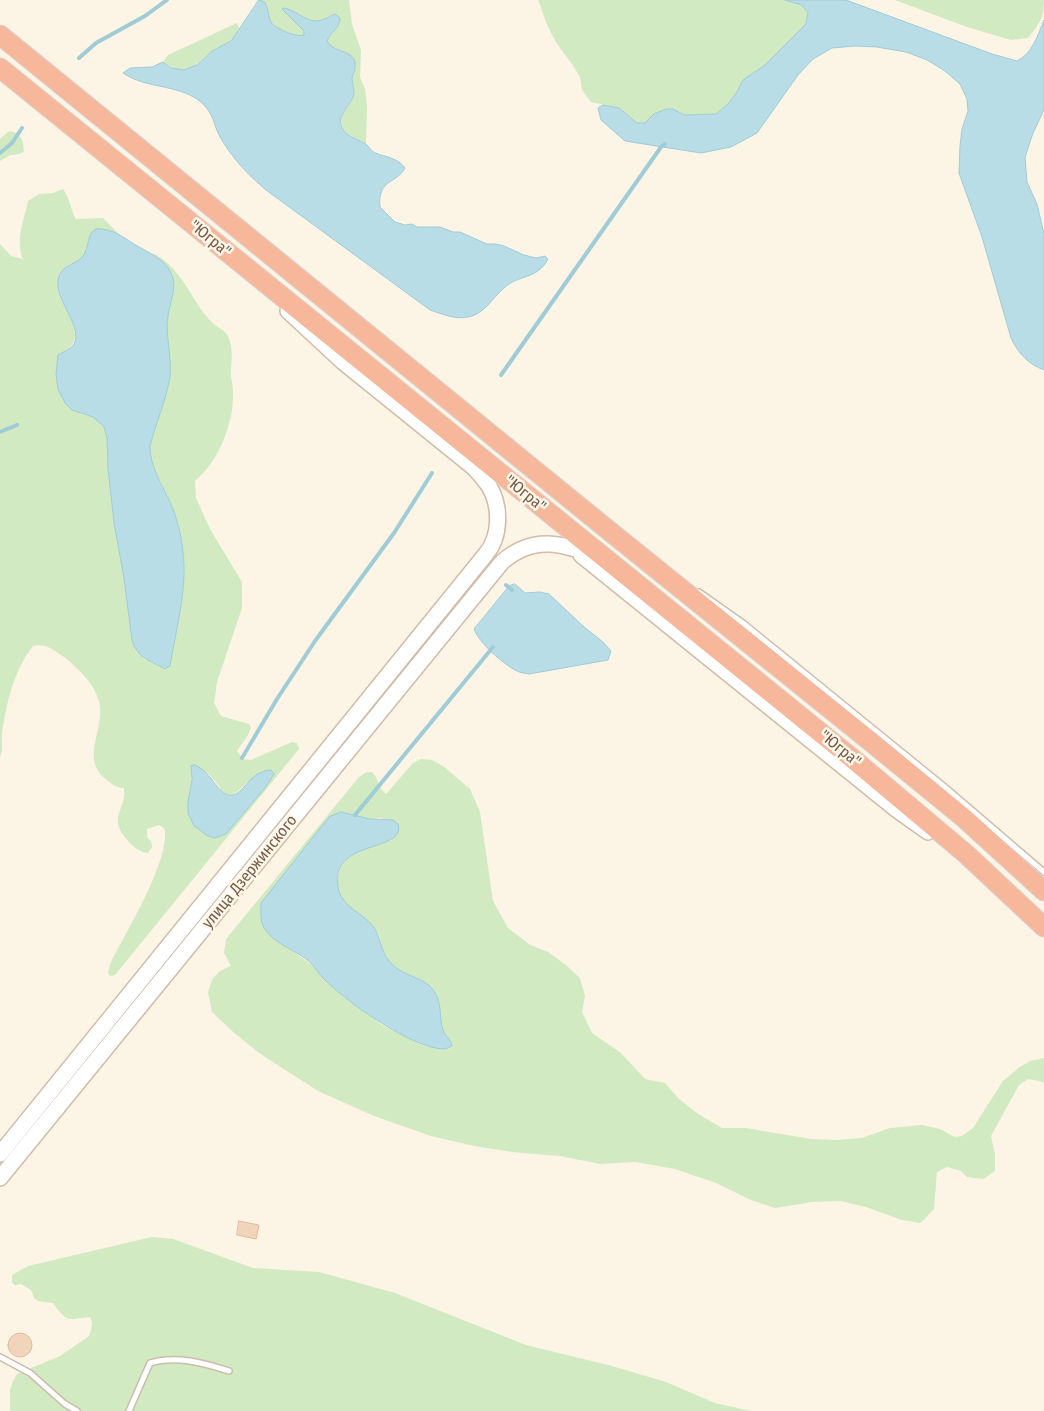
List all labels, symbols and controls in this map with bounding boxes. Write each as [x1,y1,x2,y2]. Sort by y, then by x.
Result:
street label: "Югра" [186,217,234,261]
street label: "Югра" [501,472,549,516]
street label: "Югра" [816,727,864,771]
street label: улица Дзержинского [198,811,302,933]

